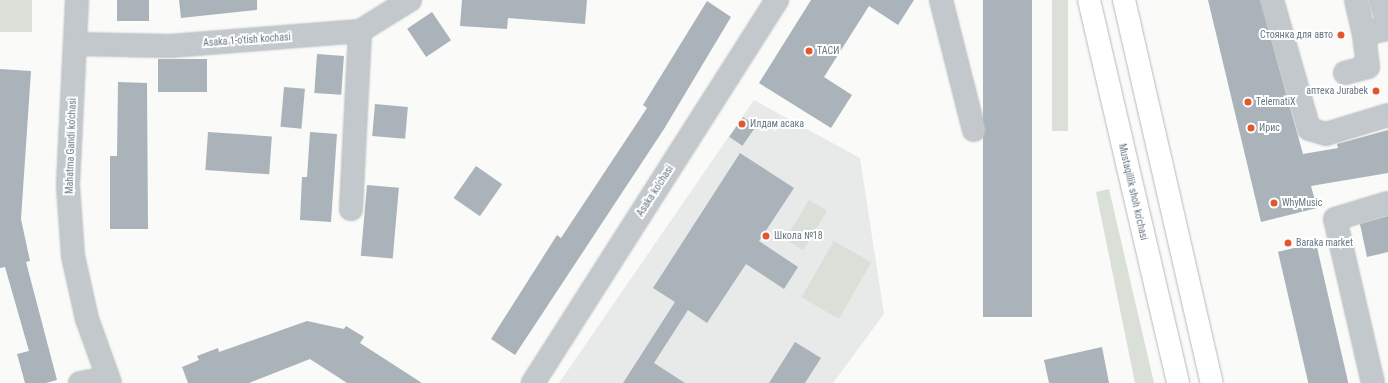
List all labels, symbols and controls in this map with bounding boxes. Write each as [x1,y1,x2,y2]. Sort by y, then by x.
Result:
place label: Стоянка для авто [1260,29,1333,41]
marker: Стоянка для авто [1336,30,1346,40]
street label: Asaka 1-o'tish kochasi [203,31,291,49]
place label: ТАСИ [817,45,839,57]
marker: ТАСИ [804,46,814,56]
place label: аптека Jurabek [1306,85,1368,97]
marker: аптека Jurabek [1371,86,1381,96]
place label: TelematiX [1256,96,1295,108]
marker: TelematiX [1243,97,1253,107]
street label: Mahatma Gandi ko'chasi [63,98,79,194]
place label: Илдам асака [750,118,804,130]
marker: Илдам асака [737,119,747,129]
place label: Ирис [1259,122,1280,134]
marker: Ирис [1246,123,1256,133]
street label: Mustaqillik shoh ko'chasi [1116,143,1150,241]
street label: Asaka ko'chasi [634,163,676,219]
place label: WhyMusic [1282,197,1322,209]
marker: WhyMusic [1269,198,1279,208]
place label: Школа №18 [774,230,823,242]
marker: Школа №18 [761,231,771,241]
place label: Baraka market [1296,237,1353,249]
marker: Baraka market [1283,238,1293,248]

